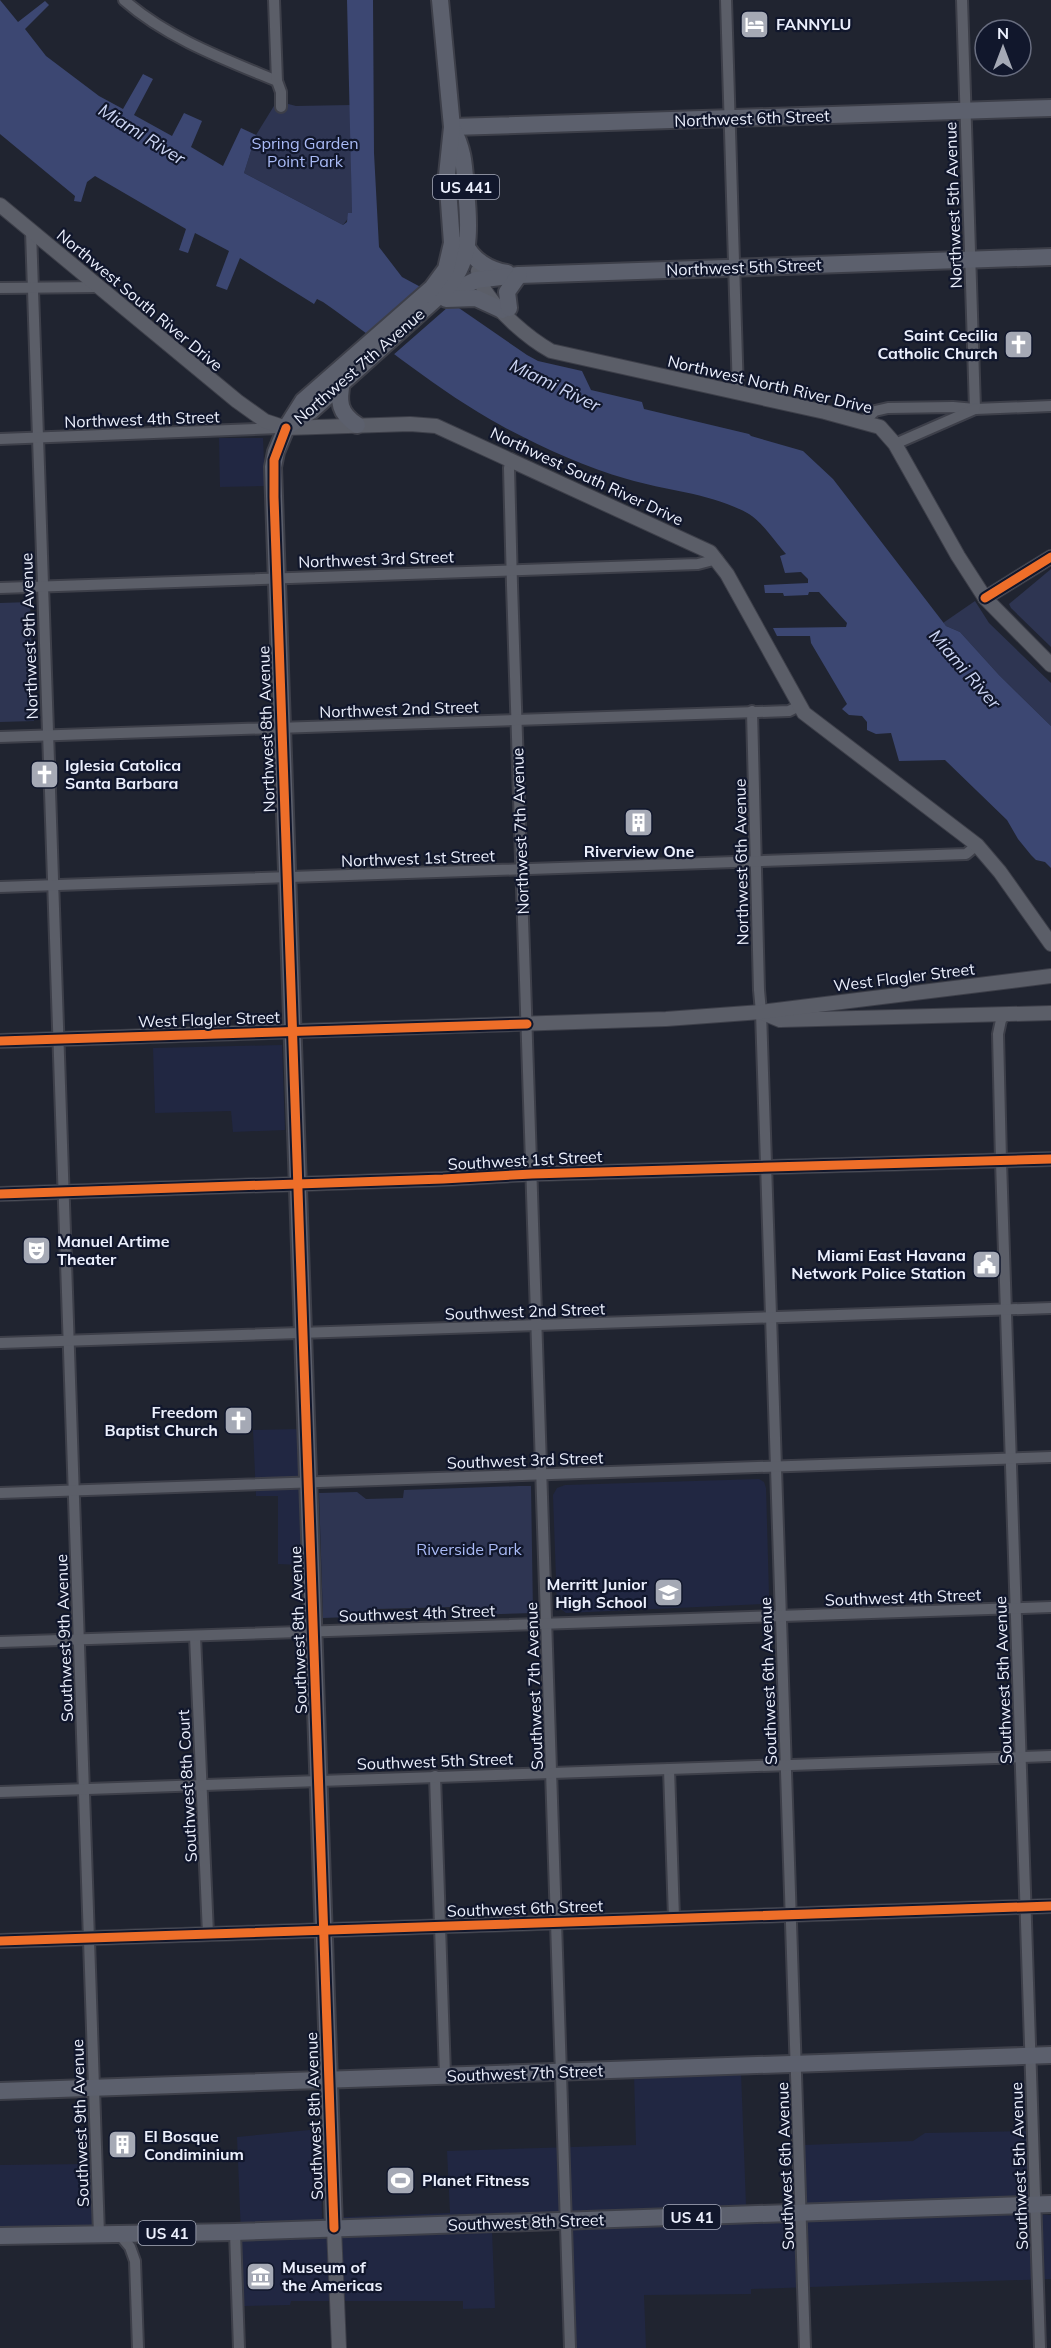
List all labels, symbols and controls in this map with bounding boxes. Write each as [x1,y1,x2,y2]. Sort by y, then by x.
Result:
hotel icon: FANNYLU [739,8,771,40]
place label: FANNYLU [776,14,851,34]
north arrow [973,18,1033,78]
text: N [997,23,1009,43]
water label: Miami River [94,98,191,170]
street label: Northwest 6th Street [674,105,830,131]
street label: Northwest 5th Avenue [940,121,966,289]
park label: Spring Garden Point Park [251,133,359,171]
road number: US 441 [433,175,499,199]
street label: Northwest South River Drive [53,225,227,375]
street label: Northwest 5th Street [666,254,822,280]
street label: Northwest 7th Avenue [289,304,429,428]
place label: Saint Cecilia Catholic Church [877,325,998,363]
church icon: Saint Cecilia Catholic Church [1003,328,1035,360]
street label: Northwest North River Drive [666,351,874,417]
water label: Miami River [506,353,605,417]
street label: Northwest 4th Street [64,406,220,432]
street label: Northwest South River Drive [487,422,687,530]
street label: Northwest 3rd Street [298,546,455,572]
street label: Northwest 9th Avenue [16,552,42,720]
water label: Miami River [924,625,1007,715]
street label: Northwest 8th Avenue [253,645,279,813]
street label: Northwest 2nd Street [319,696,479,722]
street label: Northwest 7th Avenue [507,747,533,915]
place label: Iglesia Catolica Santa Barbara [65,755,181,793]
church icon: Iglesia Catolica Santa Barbara [28,758,60,790]
street label: Northwest 6th Avenue [730,778,752,946]
building icon: Riverview One [623,807,655,839]
place label: Riverview One [584,841,694,861]
street label: Northwest 1st Street [341,845,496,871]
street label: West Flagler Street [832,958,976,996]
street label: West Flagler Street [138,1007,281,1031]
street label: Southwest 1st Street [447,1146,603,1174]
place label: Manuel Artime Theater [57,1231,170,1269]
theatre icon: Manuel Artime Theater [20,1234,52,1266]
place label: Miami East Havana Network Police Station [791,1245,966,1283]
public building icon: Miami East Havana Network Police Station [971,1248,1003,1280]
street label: Southwest 2nd Street [445,1298,606,1324]
place label: Freedom Baptist Church [105,1402,218,1440]
church icon: Freedom Baptist Church [223,1405,255,1437]
street label: Southwest 3rd Street [446,1447,604,1473]
park label: Riverside Park [416,1539,523,1559]
street label: Southwest 8th Avenue [285,1546,311,1714]
street label: Southwest 9th Avenue [51,1554,77,1722]
place label: Merritt Junior High School [547,1574,648,1612]
school or university icon: Merritt Junior High School [652,1577,684,1609]
street label: Southwest 4th Street [825,1584,982,1610]
street label: Southwest 5th Avenue [990,1596,1016,1764]
street label: Southwest 6th Avenue [755,1597,781,1765]
street label: Southwest 4th Street [339,1600,496,1626]
street label: Southwest 7th Avenue [521,1602,547,1770]
street label: Southwest 8th Court [173,1709,201,1863]
street label: Southwest 5th Street [357,1748,514,1774]
street label: Southwest 6th Street [447,1895,604,1921]
street label: Southwest 8th Avenue [301,2032,327,2200]
street label: Southwest 9th Avenue [67,2039,93,2207]
street label: Southwest 7th Street [447,2060,604,2086]
street label: Southwest 6th Avenue [772,2082,798,2250]
street label: Southwest 5th Avenue [1006,2082,1032,2250]
place label: El Bosque Condiminium [144,2126,244,2164]
building icon: El Bosque Condiminium [107,2129,139,2161]
sports icon: Planet Fitness [385,2164,417,2196]
place label: Planet Fitness [422,2170,529,2190]
road number: US 41 [664,2205,720,2229]
street label: Southwest 8th Street [448,2209,605,2235]
road number: US 41 [138,2221,195,2245]
place label: Museum of the Americas [282,2257,382,2295]
museum icon: Museum of the Americas [245,2260,277,2292]

